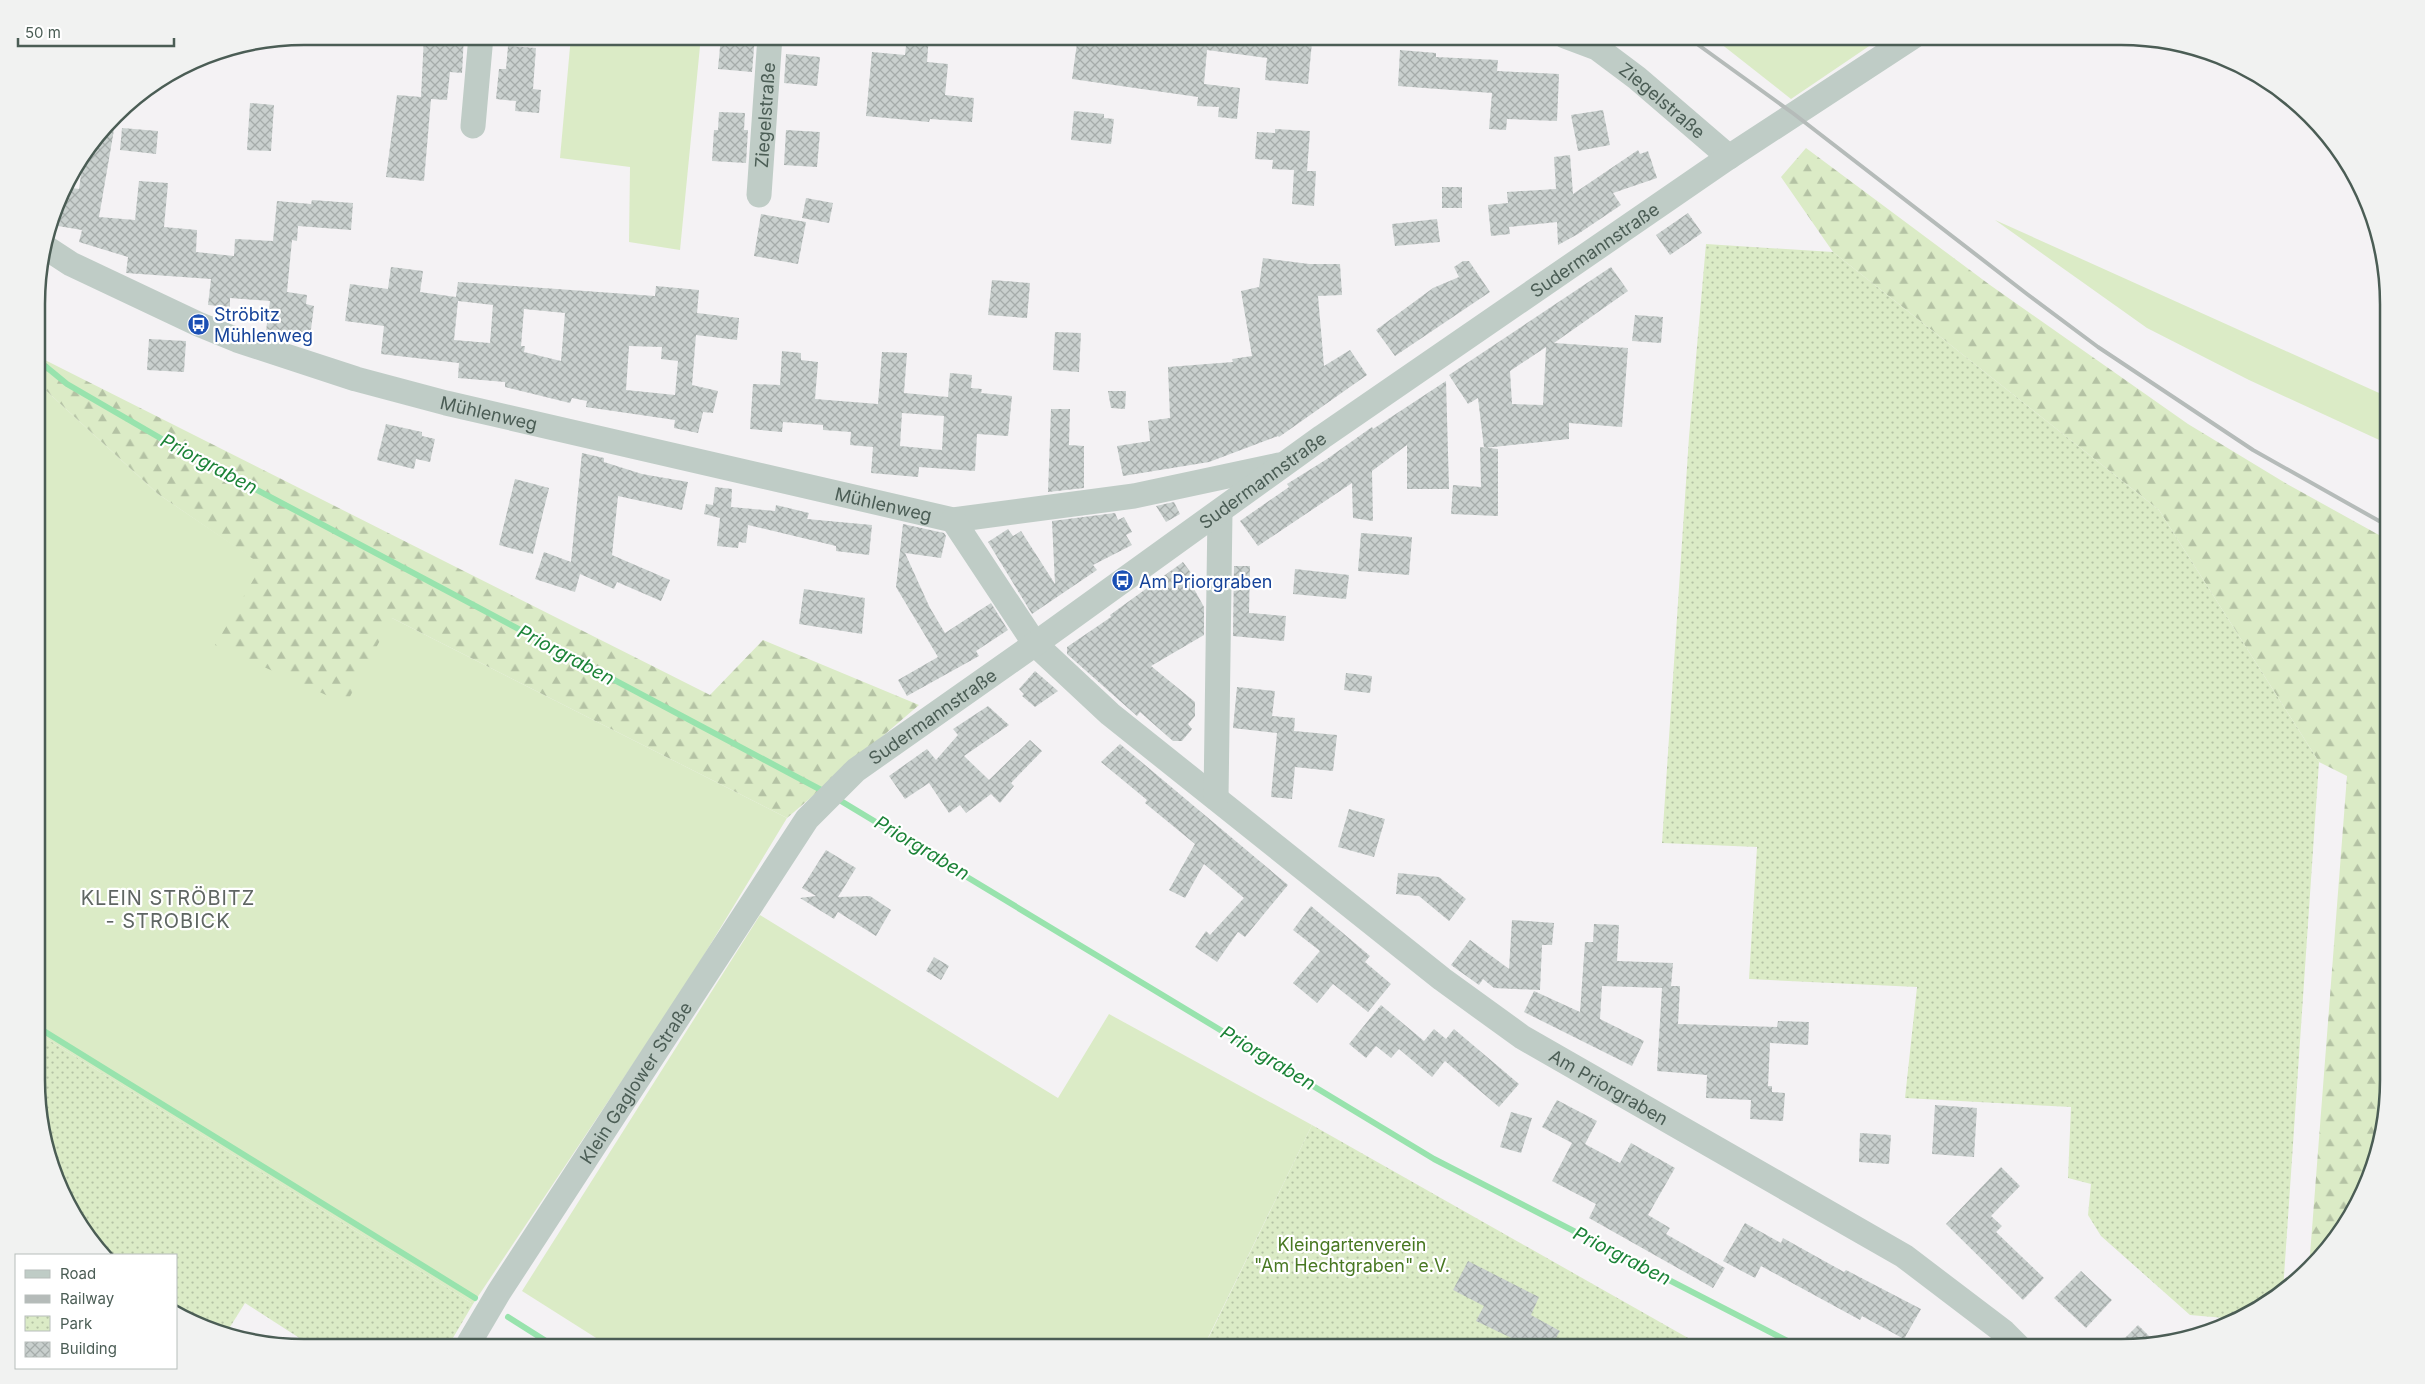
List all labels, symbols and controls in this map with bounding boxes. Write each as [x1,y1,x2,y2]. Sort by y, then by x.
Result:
scale bar [18,15,174,47]
text: 50 m [25,23,61,42]
street label: Ziegelstraße [1615,58,1710,143]
street label: Ziegelstraße [750,62,779,169]
street label: Sudermannstraße [1526,198,1663,301]
place label: Ströbitz Mühlenweg [214,304,313,346]
bus stop icon: Ströbitz Mühlenweg [186,312,210,336]
street label: Mühlenweg [438,392,539,434]
street label: Sudermannstraße [1195,427,1330,533]
water label: Priorgraben [157,429,261,499]
street label: Mühlenweg [833,483,934,525]
bus stop icon: Am Priorgraben [1111,569,1135,593]
place label: Am Priorgraben [1139,571,1273,592]
water label: Priorgraben [514,620,618,690]
street label: Sudermannstraße [864,664,1000,769]
water label: Priorgraben [870,811,974,885]
district label: KLEIN STRÖBITZ - STROBICK [81,886,255,933]
street label: Klein Gaglower Straße [575,998,696,1167]
water label: Priorgraben [1216,1021,1320,1095]
street label: Am Priorgraben [1546,1044,1672,1129]
water label: Priorgraben [1569,1222,1675,1290]
park label: Kleingartenverein "Am Hechtgraben" e.V. [1254,1234,1450,1276]
legend [15,1254,178,1369]
text: Road [60,1264,96,1283]
text: Railway [60,1289,115,1308]
text: Park [60,1314,93,1333]
text: Building [60,1339,117,1358]

